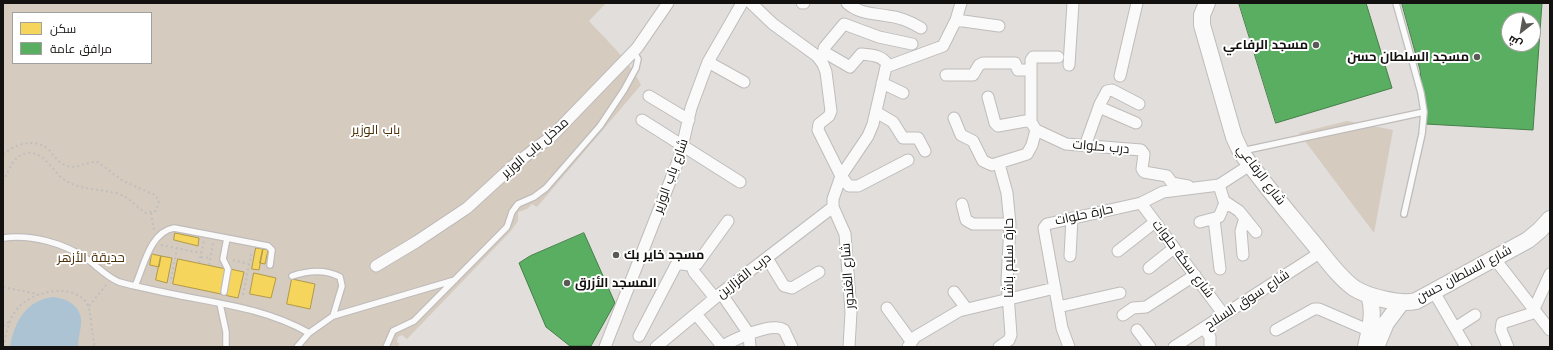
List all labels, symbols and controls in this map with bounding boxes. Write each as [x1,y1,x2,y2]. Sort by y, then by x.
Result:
legend [12,12,152,64]
north arrow [1501,12,1541,52]
text: سكن [50,22,76,36]
text: ش [1506,33,1524,51]
place label: مسجد الرفاعي [1223,37,1308,53]
marker: مسجد الرفاعي [1311,40,1321,50]
text: مرافق عامة [50,42,112,56]
place label: مسجد السلطان حسن [1347,49,1469,65]
marker: مسجد السلطان حسن [1472,52,1482,62]
street label: مدخل باب الوزير [498,114,572,182]
park label: باب الوزير [352,122,400,138]
street label: شارع باب الوزير [650,137,692,215]
street label: درب حلوات [1072,137,1130,157]
street label: شارع الرفاعي [1233,142,1289,208]
street label: حارة حلوات [1054,201,1114,229]
street label: شارع سكة حلوات [1149,217,1217,301]
street label: حارة سليم باشا [1001,218,1017,298]
street label: شارع الغندور [838,242,858,310]
street label: شارع السلطان حسن [1414,242,1514,306]
place label: مسجد خاير بك [624,247,704,263]
park label: حديقة الأزهر [57,250,125,266]
marker: مسجد خاير بك [611,250,621,260]
street label: درب القزازين [714,250,774,302]
street label: شارع سوق السلاح [1202,267,1292,333]
place label: المسجد الأزرق [575,275,657,291]
marker: المسجد الأزرق [562,278,572,288]

